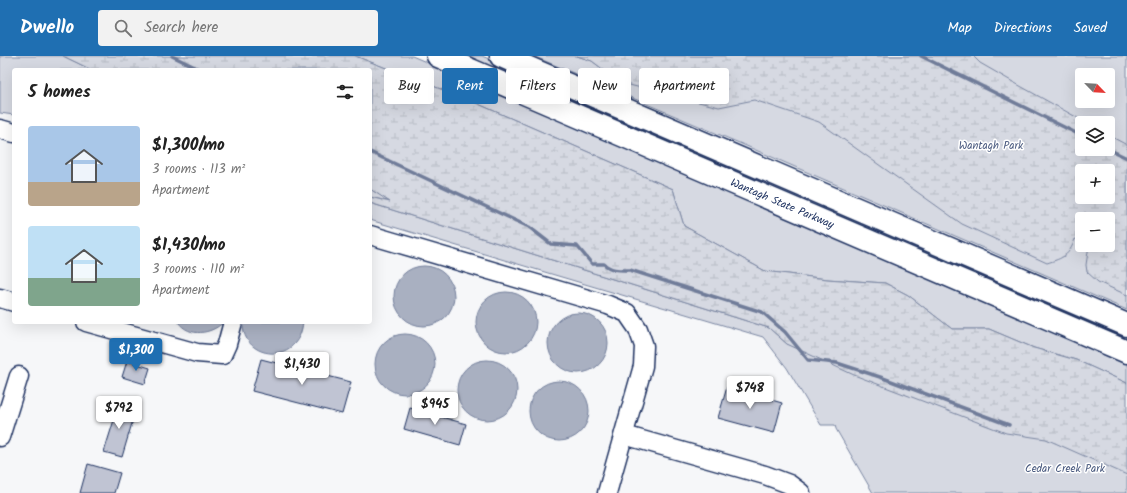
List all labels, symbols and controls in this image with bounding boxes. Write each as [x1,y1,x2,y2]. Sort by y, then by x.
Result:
search box [98,10,378,46]
text: Dwello [20,13,74,43]
text: Search here [144,16,218,40]
icon: search [112,17,134,39]
text: Map [947,17,972,39]
text: Directions [994,17,1052,39]
text: Saved [1074,17,1107,39]
chip: Buy [384,68,434,104]
chip: Rent [442,68,498,104]
chip: Filters [506,68,570,104]
chip: New [578,68,631,104]
chip: Apartment [639,68,729,104]
north arrow [1075,68,1115,108]
map controls [1075,68,1115,252]
text: 5 homes [28,79,91,106]
icon: filters [334,81,356,103]
button: layers [1075,116,1115,156]
text: $1,300/mo [152,132,225,159]
park label: Wantagh Park [959,137,1024,155]
icon: home [60,142,108,190]
text: 3 rooms · 113 m² [152,159,245,180]
button: + [1075,164,1115,204]
street label: Wantagh State Parkway [727,174,837,234]
text: Apartment [152,180,210,201]
button: − [1075,212,1115,252]
text: $1,430/mo [152,232,225,259]
icon: home [60,242,108,290]
text: 3 rooms · 110 m² [152,259,244,280]
text: Apartment [152,280,210,301]
pin: $1,300 [103,338,169,372]
text: $1,300 [118,340,154,361]
pin: $1,430 [269,352,335,386]
text: $1,430 [284,354,320,375]
pin: $748 [726,376,774,410]
text: $748 [736,378,764,399]
pin: $945 [411,392,459,426]
text: $945 [421,394,449,415]
pin: $792 [95,396,143,430]
text: $792 [105,398,133,419]
park label: Cedar Creek Park [1025,460,1106,478]

